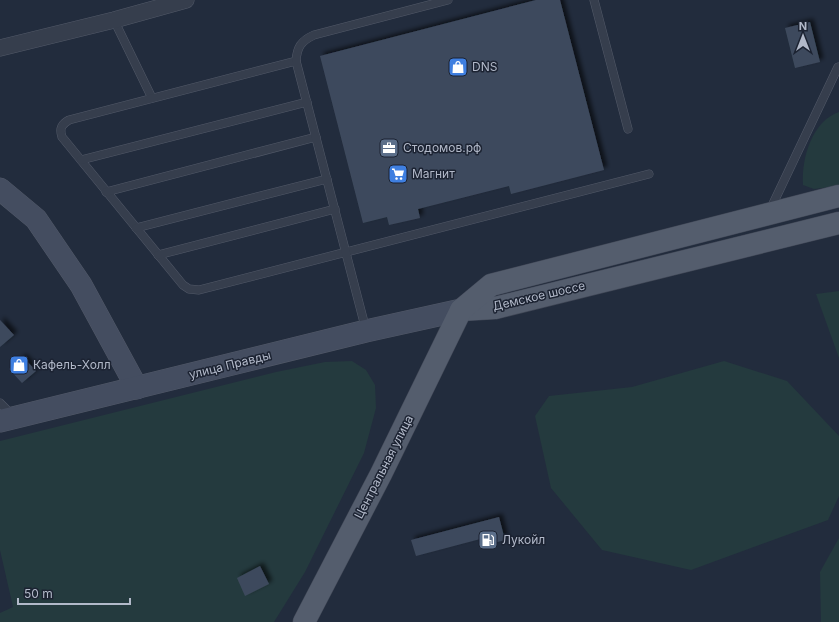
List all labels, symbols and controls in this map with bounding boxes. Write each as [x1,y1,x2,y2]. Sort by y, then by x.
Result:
north arrow [783,16,823,56]
text: N [799,19,807,33]
shop icon: DNS [447,56,469,78]
place label: DNS [472,59,498,74]
office icon: Стодомов.рф [378,137,400,159]
place label: Стодомов.рф [403,140,481,155]
supermarket icon: Магнит [387,163,409,185]
place label: Магнит [412,166,455,181]
street label: Демское шоссе [491,278,587,313]
street label: улица Правды [187,347,272,382]
shop icon: Кафель-Холл [8,354,30,376]
place label: Кафель-Холл [33,357,111,372]
street label: Центральная улица [351,412,416,521]
fuel station icon: Лукойл [477,529,499,551]
place label: Лукойл [502,532,545,547]
scale bar [18,580,130,606]
text: 50 m [24,586,53,601]

